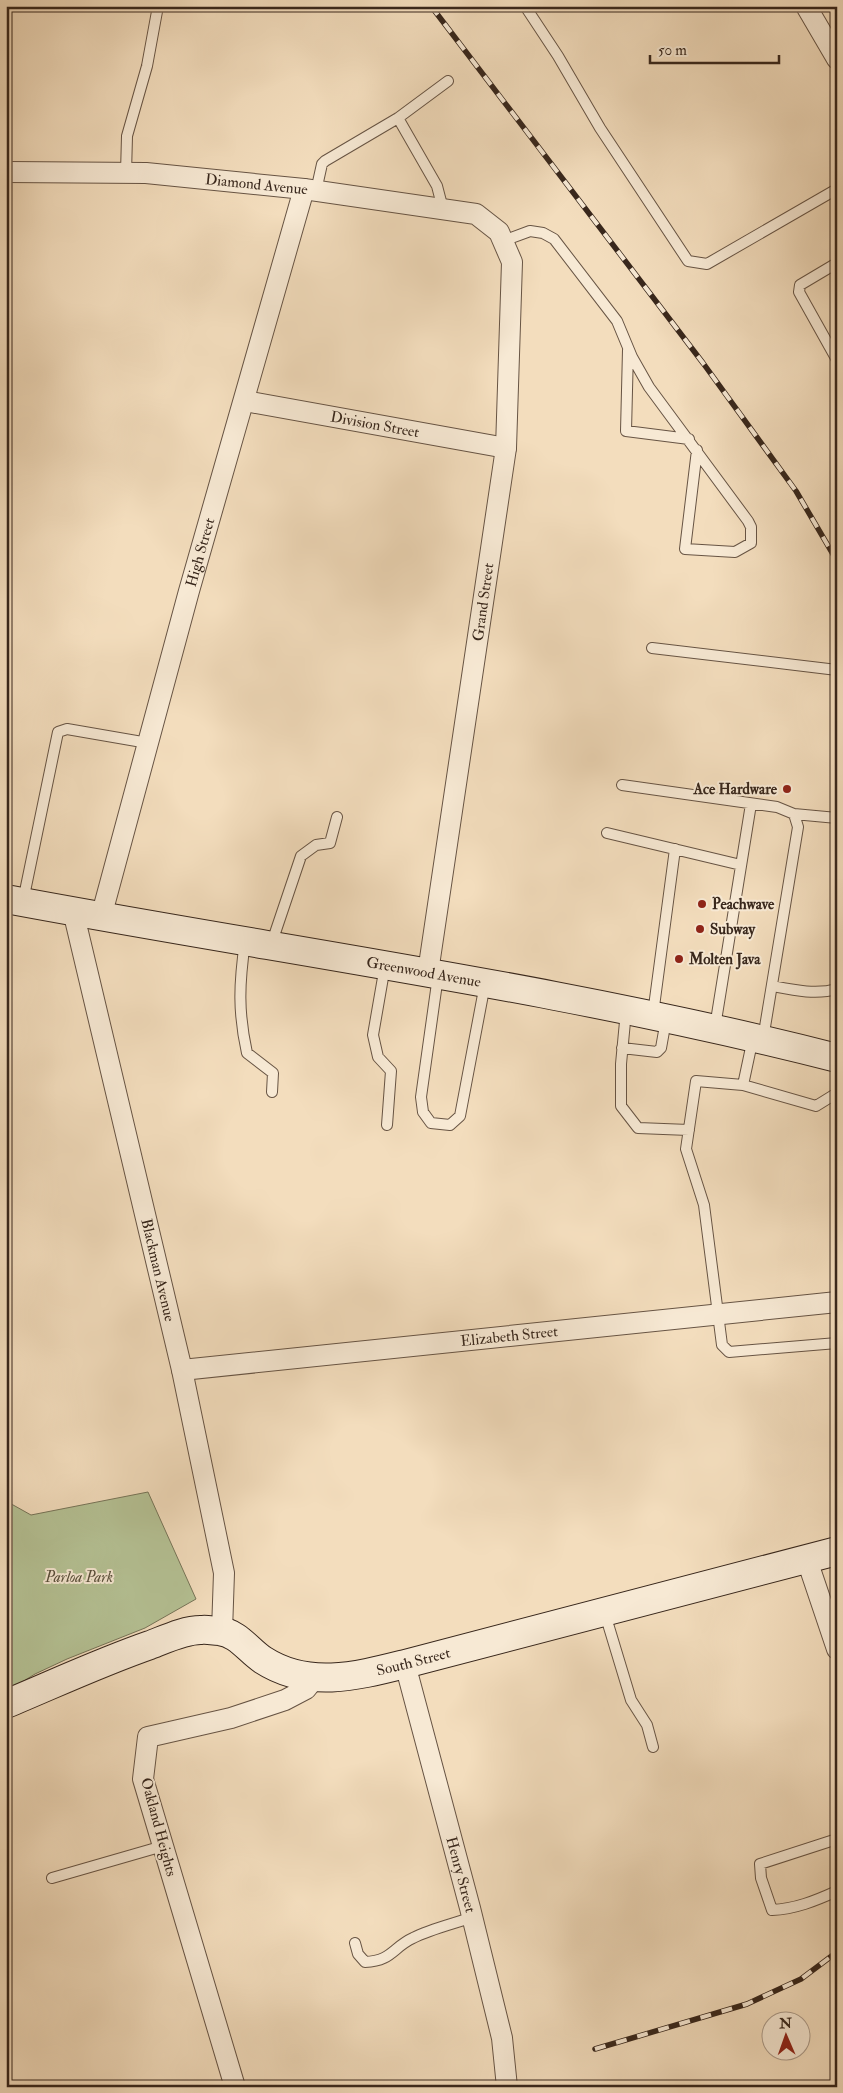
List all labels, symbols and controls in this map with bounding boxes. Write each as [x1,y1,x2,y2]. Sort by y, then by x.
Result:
scale bar [650,32,779,64]
text: 50 m [658,41,687,60]
street label: Diamond Avenue [204,170,309,199]
street label: Division Street [329,408,421,442]
street label: High Street [182,516,219,589]
street label: Grand Street [469,562,498,642]
place label: Ace Hardware [693,780,778,799]
marker: Ace Hardware [781,783,793,795]
place label: Peachwave [712,895,775,914]
marker: Peachwave [696,898,708,910]
place label: Subway [710,920,756,940]
marker: Subway [694,923,706,935]
place label: Molten Java [688,950,761,970]
street label: Greenwood Avenue [365,953,482,992]
marker: Molten Java [673,953,685,965]
street label: Blackman Avenue [136,1217,179,1324]
street label: Elizabeth Street [460,1322,559,1351]
park label: Parloa Park [44,1568,113,1587]
street label: South Street [375,1644,453,1681]
street label: Oakland Heights [136,1776,181,1879]
street label: Henry Street [441,1835,480,1915]
north arrow [760,2010,810,2060]
text: N [778,2015,793,2032]

